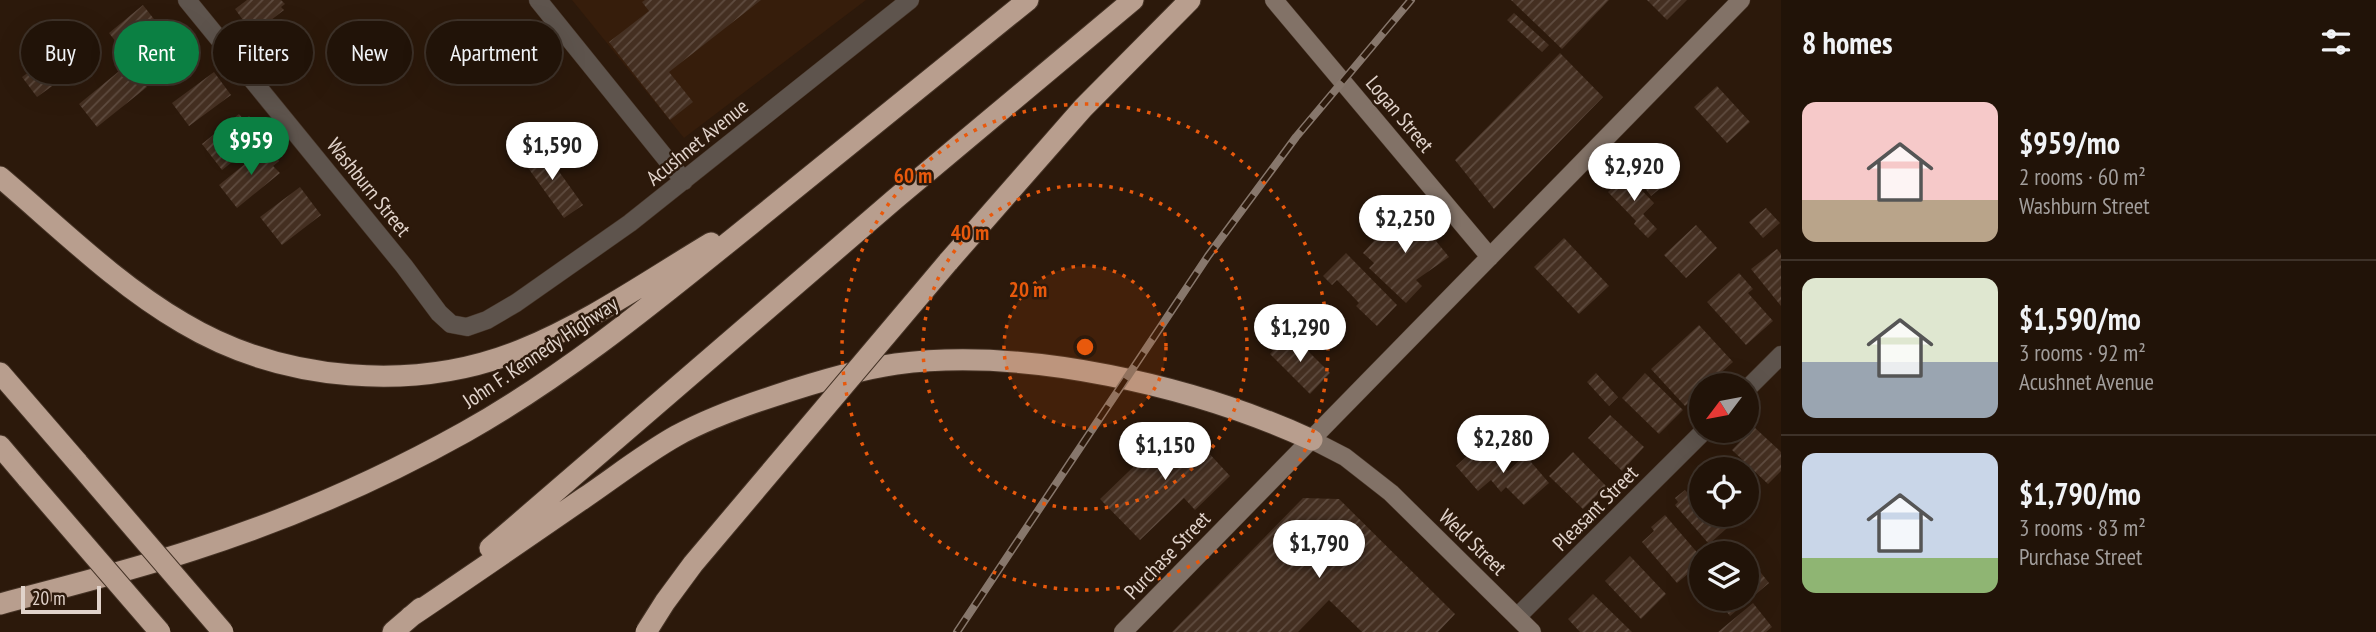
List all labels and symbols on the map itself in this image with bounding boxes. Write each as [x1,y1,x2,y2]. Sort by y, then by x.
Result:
street label: Logan Street [1360,70,1440,158]
street label: Acushnet Avenue [641,93,753,191]
pin: $959 [210,118,292,177]
pin: $1,590 [495,122,609,182]
street label: Washburn Street [321,132,417,242]
pin: $2,920 [1577,144,1691,203]
text: 60 m [894,162,932,189]
pin: $2,250 [1348,196,1462,255]
text: 40 m [951,219,989,246]
text: 20 m [1009,276,1047,303]
street label: John F. Kennedy Highway [456,290,623,414]
pin: $1,290 [1243,304,1357,364]
centre of rings [1073,335,1097,359]
north arrow [1689,373,1759,443]
pin: $2,280 [1446,416,1560,475]
pin: $1,150 [1108,422,1222,482]
street label: Pleasant Street [1547,459,1644,556]
street label: Weld Street [1433,503,1513,581]
street label: Purchase Street [1118,505,1216,605]
pin: $1,790 [1262,520,1376,580]
scale bar [21,583,102,615]

